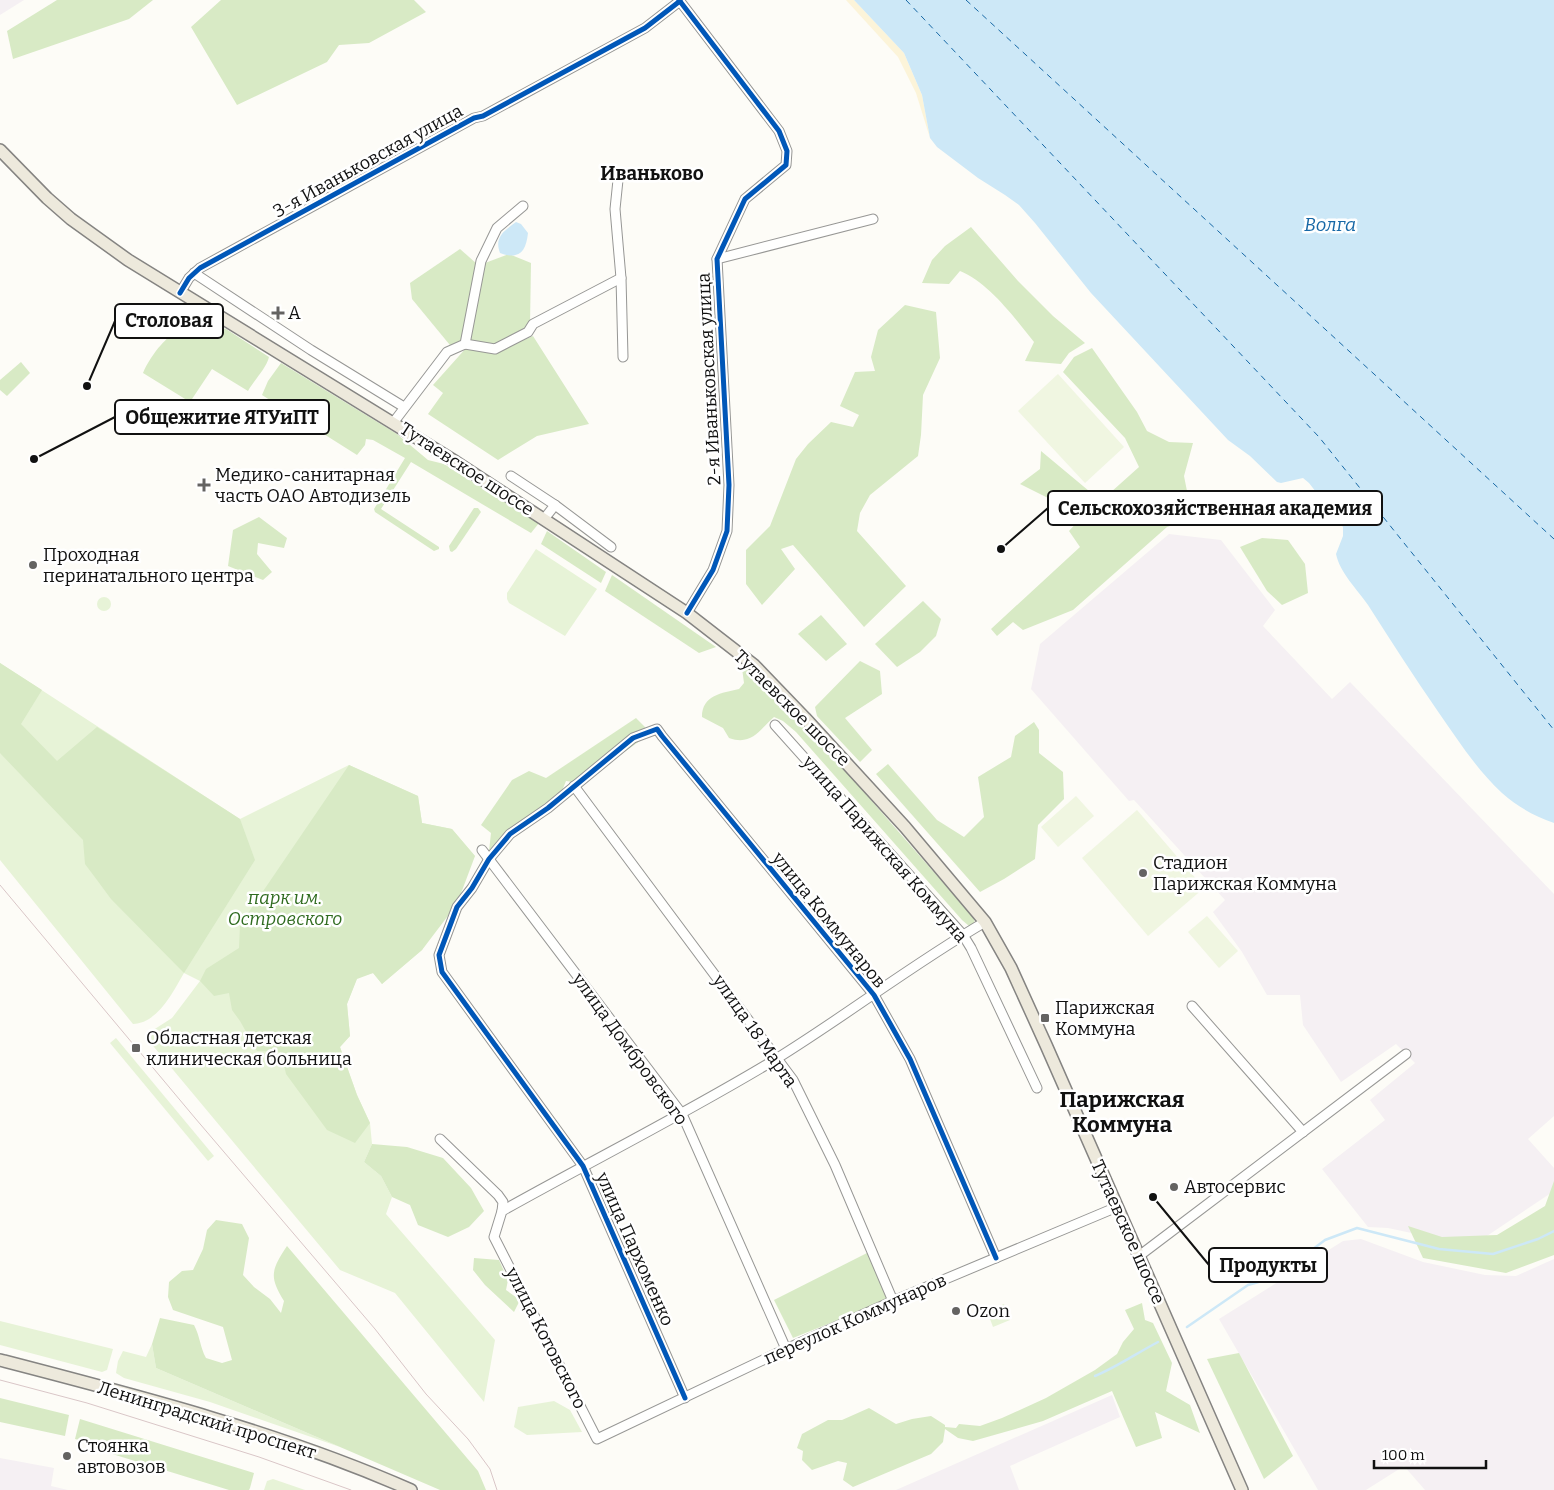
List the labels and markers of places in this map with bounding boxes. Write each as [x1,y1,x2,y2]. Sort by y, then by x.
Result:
place label: А [288,302,301,324]
callout: Столовая [115,304,223,338]
marker: А [272,307,284,319]
callout: Общежитие ЯТУиПТ [115,400,329,434]
place label: Медико-санитарная часть ОАО Автодизель [214,464,411,507]
marker: Медико-санитарная часть ОАО Автодизель [197,478,211,492]
callout: Сельскохозяйственная академия [1048,491,1382,525]
place label: Проходная перинатального центра [43,544,254,587]
marker: Проходная перинатального центра [27,559,39,571]
place label: Стадион Парижская Коммуна [1153,852,1337,895]
marker: Стадион Парижская Коммуна [1137,867,1149,879]
place label: Парижская Коммуна [1055,997,1155,1040]
marker: Парижская Коммуна [1039,1012,1051,1024]
place label: Областная детская клиническая больница [146,1027,352,1070]
marker: Областная детская клиническая больница [130,1042,142,1054]
place label: Автосервис [1184,1176,1286,1198]
marker: Автосервис [1168,1181,1180,1193]
callout: Продукты [1209,1248,1327,1282]
place label: Ozon [966,1300,1010,1322]
marker: Ozon [950,1305,962,1317]
place label: Стоянка автовозов [77,1435,165,1478]
marker: Стоянка автовозов [61,1450,73,1462]

